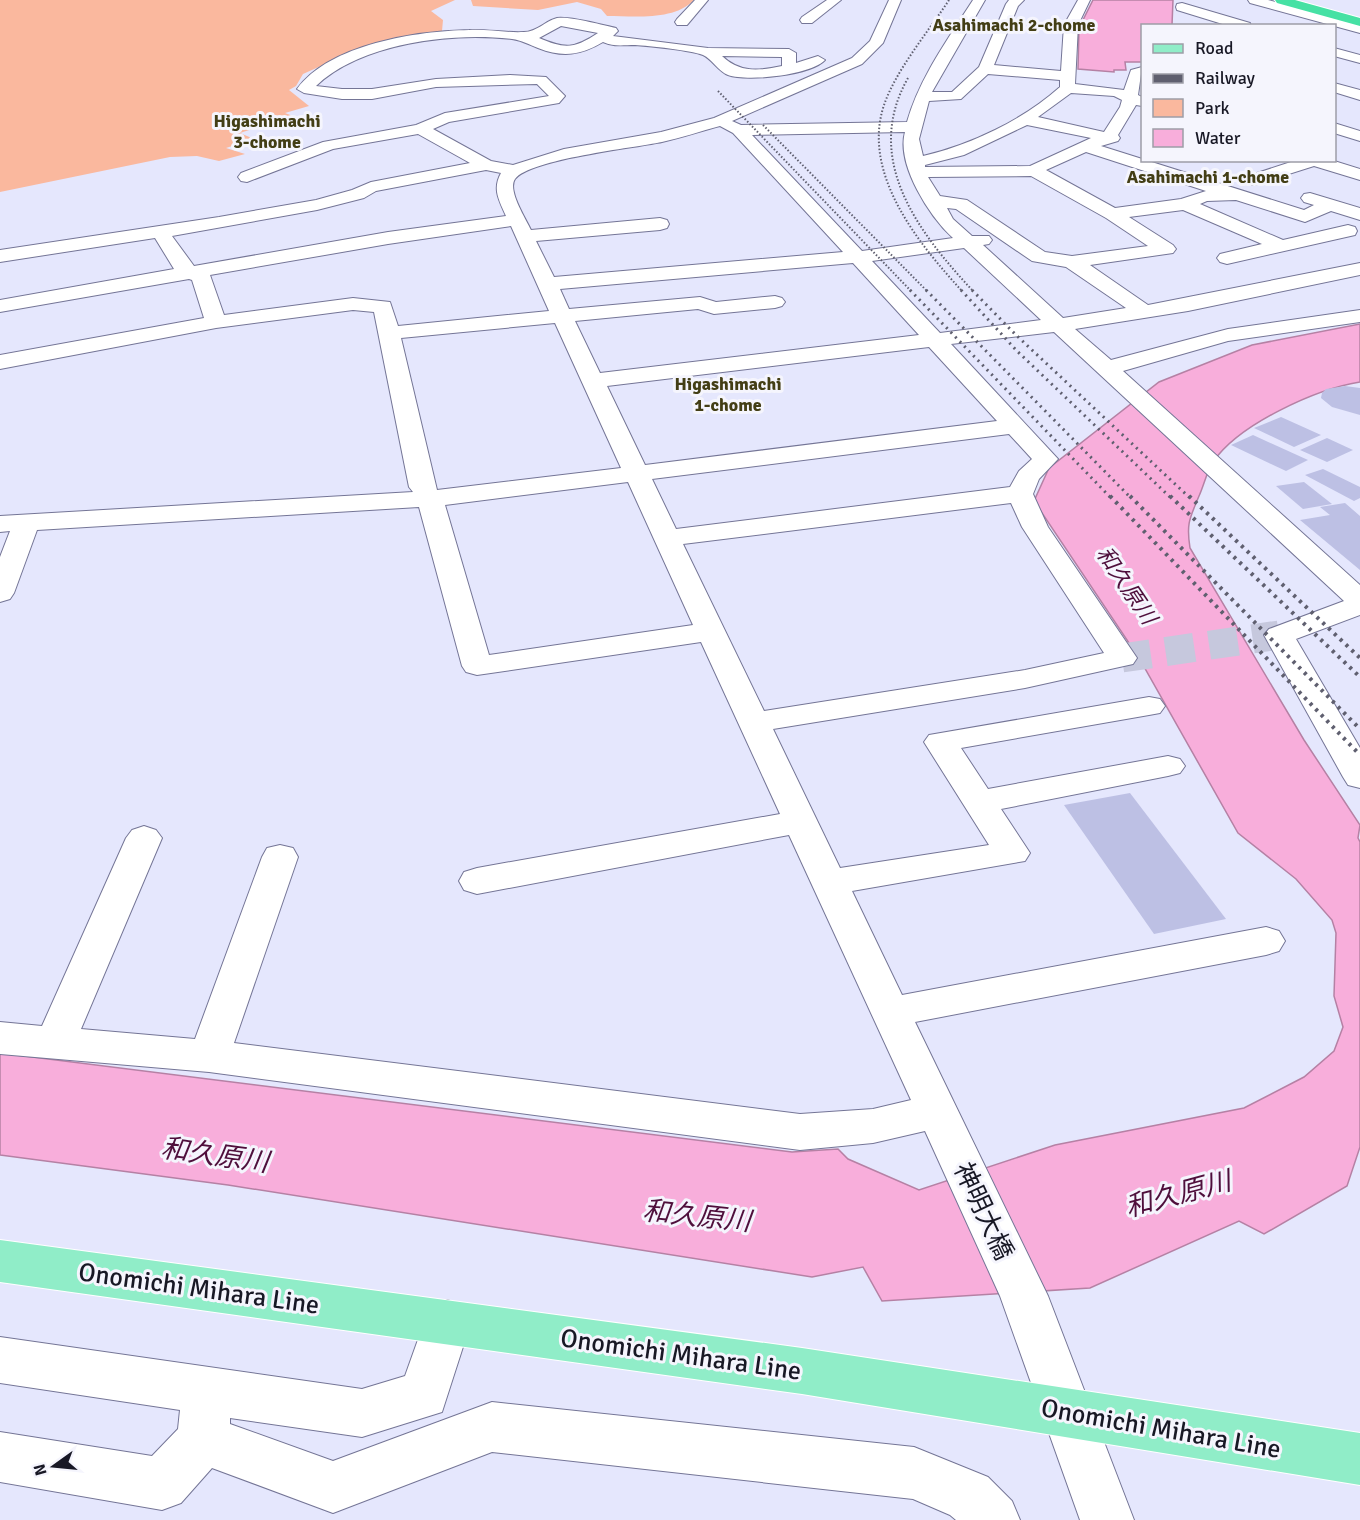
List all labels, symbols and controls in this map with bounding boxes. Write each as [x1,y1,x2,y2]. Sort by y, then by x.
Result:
district label: Asahimachi 2-chome [933,14,1095,36]
legend [1141,24,1336,162]
text: Road [1195,37,1234,59]
text: Railway [1195,67,1256,89]
text: Park [1195,97,1230,119]
district label: Higashimachi 3-chome [213,110,321,153]
text: Water [1195,127,1241,149]
district label: Asahimachi 1-chome [1127,166,1289,188]
district label: Higashimachi 1-chome [674,373,782,416]
water label: 和久原川 [1091,541,1163,631]
water label: 和久原川 [159,1132,274,1180]
street label: 神明大橋 [947,1158,1020,1265]
water label: 和久原川 [1122,1164,1237,1224]
water label: 和久原川 [642,1194,755,1239]
street label: Onomichi Mihara Line [76,1256,321,1322]
street label: Onomichi Mihara Line [558,1322,803,1388]
street label: Onomichi Mihara Line [1039,1392,1283,1466]
north arrow [24,1436,84,1496]
text: N [29,1462,52,1478]

